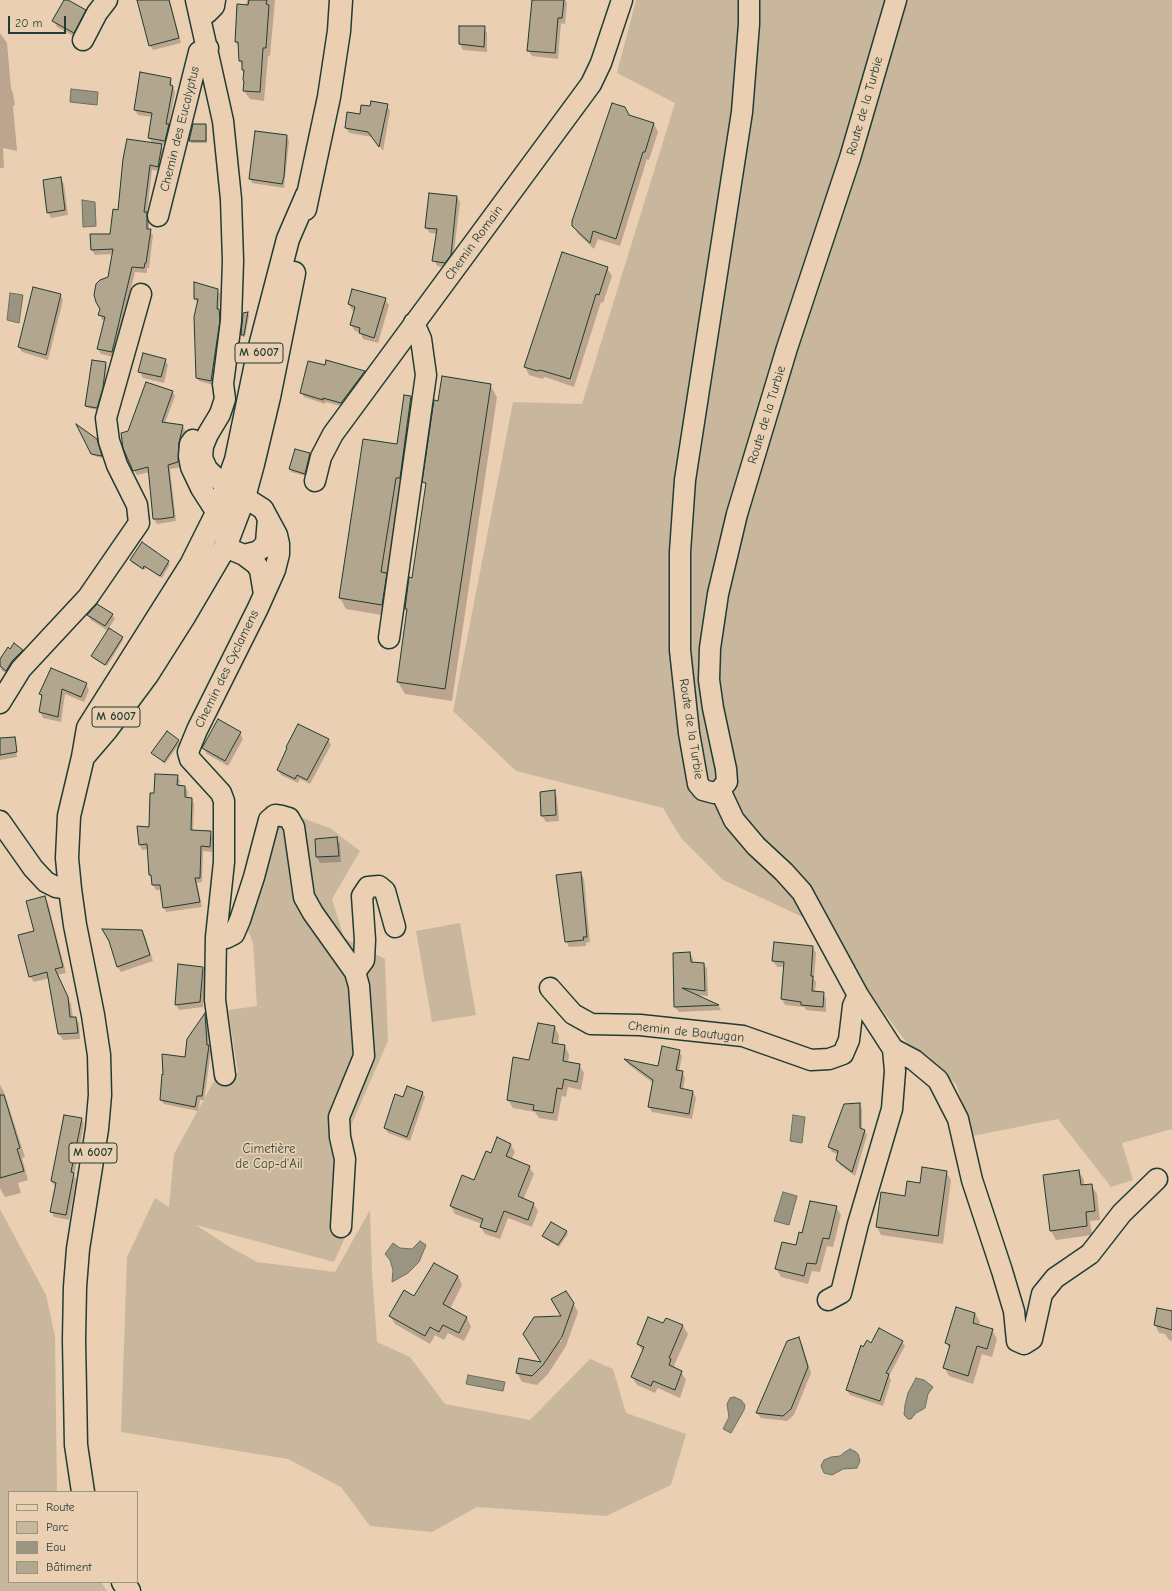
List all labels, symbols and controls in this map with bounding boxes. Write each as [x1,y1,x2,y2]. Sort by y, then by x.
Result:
scale bar [10,8,68,34]
text: 20 m [15,16,43,30]
street label: Route de la Turbie [843,55,887,157]
street label: Chemin des Eucalyptus [157,65,203,193]
street label: Chemin Romain [442,203,506,283]
road number: M 6007 [235,343,283,363]
street label: Route de la Turbie [745,364,789,466]
street label: Chemin des Cyclamens [192,608,262,730]
street label: Route de la Turbie [675,677,707,781]
road number: M 6007 [92,707,140,727]
street label: Chemin de Bautugan [627,1018,745,1046]
park label: Cimetière de Cap-d'Ail [235,1141,303,1172]
road number: M 6007 [69,1143,117,1163]
legend [8,1491,138,1583]
text: Route [46,1500,75,1514]
text: Parc [46,1520,69,1534]
text: Eau [46,1540,66,1554]
text: Bâtiment [46,1560,92,1574]

